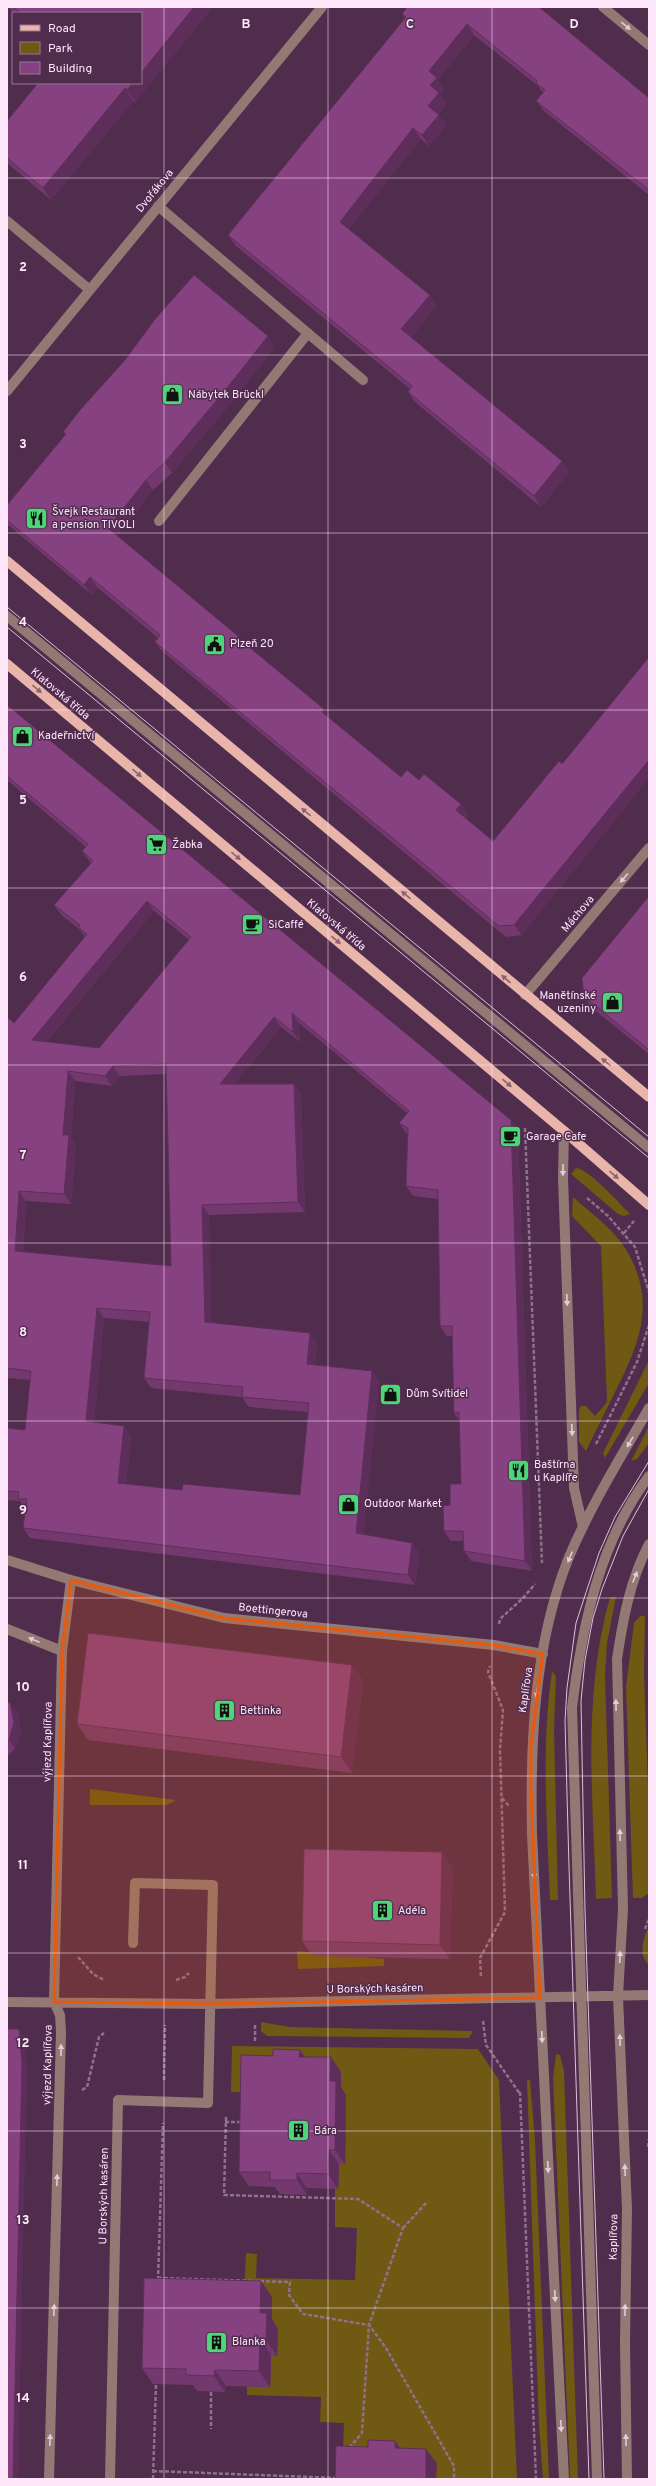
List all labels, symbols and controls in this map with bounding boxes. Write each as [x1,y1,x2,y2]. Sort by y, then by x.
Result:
legend [12,12,142,84]
text: B [242,17,251,33]
text: C [406,17,414,33]
text: D [569,17,579,33]
text: Road [48,21,76,37]
one-way arrow [620,21,631,30]
text: Park [48,41,73,57]
text: Building [48,61,92,77]
street label: Dvořákova [133,166,177,216]
text: 2 [19,260,27,276]
shop icon: Nábytek Brückl [160,382,186,408]
place label: Nábytek Brückl [188,388,264,402]
text: 3 [19,437,27,453]
place label: Švejk Restaurant a pension TIVOLI [52,504,135,532]
restaurant icon: Švejk Restaurant a pension TIVOLI [24,505,50,531]
text: 4 [19,615,27,631]
public building icon: Plzeň 20 [202,631,228,657]
place label: Plzeň 20 [230,637,274,651]
street label: Klatovská třída [27,665,93,723]
one-way arrow [32,685,42,694]
shop icon: Kadeřnictví [10,723,36,749]
place label: Kadeřnictví [38,729,95,743]
one-way arrow [131,768,142,777]
text: 5 [19,793,27,809]
one-way arrow [301,807,312,816]
supermarket icon: Žabka [143,832,169,858]
place label: Žabka [172,837,203,852]
one-way arrow [231,852,242,861]
one-way arrow [619,872,628,883]
one-way arrow [400,891,411,900]
street label: Máchova [559,893,598,935]
street label: Klatovská třída [303,896,369,954]
cafe icon: SiCaffé [240,912,266,938]
place label: SiCaffé [268,918,304,932]
one-way arrow [330,935,341,944]
text: 6 [19,970,27,986]
one-way arrow [500,974,511,983]
place label: Manětínské uzeniny [539,989,596,1016]
shop icon: Manětínské uzeniny [599,989,625,1015]
one-way arrow [600,1057,611,1066]
one-way arrow [502,1079,512,1088]
cafe icon: Garage Cafe [497,1124,523,1150]
place label: Garage Cafe [526,1130,586,1144]
text: 7 [20,1148,27,1164]
one-way arrow [560,1164,567,1176]
one-way arrow [610,1170,619,1179]
one-way arrow [564,1294,571,1306]
text: 8 [19,1325,27,1341]
shop icon: Dům Svítidel [377,1381,403,1407]
place label: Dům Svítidel [406,1387,468,1401]
one-way arrow [568,1424,575,1436]
one-way arrow [626,1436,633,1448]
restaurant icon: Baštírna u Kaplíře [505,1458,531,1484]
place label: Baštírna u Kaplíře [534,1458,578,1485]
shop icon: Outdoor Market [336,1491,362,1517]
place label: Outdoor Market [364,1497,442,1511]
text: 9 [19,1503,27,1519]
one-way arrow [566,1552,572,1564]
one-way arrow [632,1571,638,1583]
street label: Boettingerova [237,1600,309,1622]
one-way arrow [28,1637,40,1643]
street label: Kaplířova [516,1666,536,1714]
text: 10 [16,1680,30,1696]
one-way arrow [534,1686,540,1698]
building icon: Bettinka [212,1698,238,1724]
one-way arrow [613,1698,619,1711]
street label: výjezd Kaplířova [40,1701,56,1782]
place label: Bettinka [240,1704,282,1718]
one-way arrow [616,1829,623,1841]
text: 11 [18,1858,28,1874]
one-way arrow [530,1867,537,1879]
building icon: Adéla [369,1898,395,1924]
place label: Adéla [398,1904,426,1918]
one-way arrow [617,1950,623,1963]
street label: U Borských kasáren [326,1981,424,1997]
street label: výjezd Kaplířova [40,2024,56,2105]
one-way arrow [538,2031,545,2043]
one-way arrow [616,2034,623,2046]
text: 12 [16,2036,30,2052]
one-way arrow [58,2043,64,2056]
building icon: Bára [285,2118,311,2144]
place label: Bára [314,2124,337,2138]
street label: U Borských kasáren [96,2147,112,2245]
one-way arrow [545,2161,552,2173]
one-way arrow [622,2163,628,2176]
one-way arrow [54,2173,60,2186]
text: 13 [17,2213,30,2229]
street label: Kaplířova [607,2214,621,2260]
one-way arrow [551,2290,558,2302]
one-way arrow [51,2303,57,2316]
one-way arrow [622,2303,628,2316]
building icon: Blanka [203,2329,229,2355]
place label: Blanka [232,2335,266,2349]
text: 14 [16,2391,30,2407]
one-way arrow [558,2420,564,2433]
one-way arrow [47,2433,53,2446]
one-way arrow [623,2433,629,2446]

